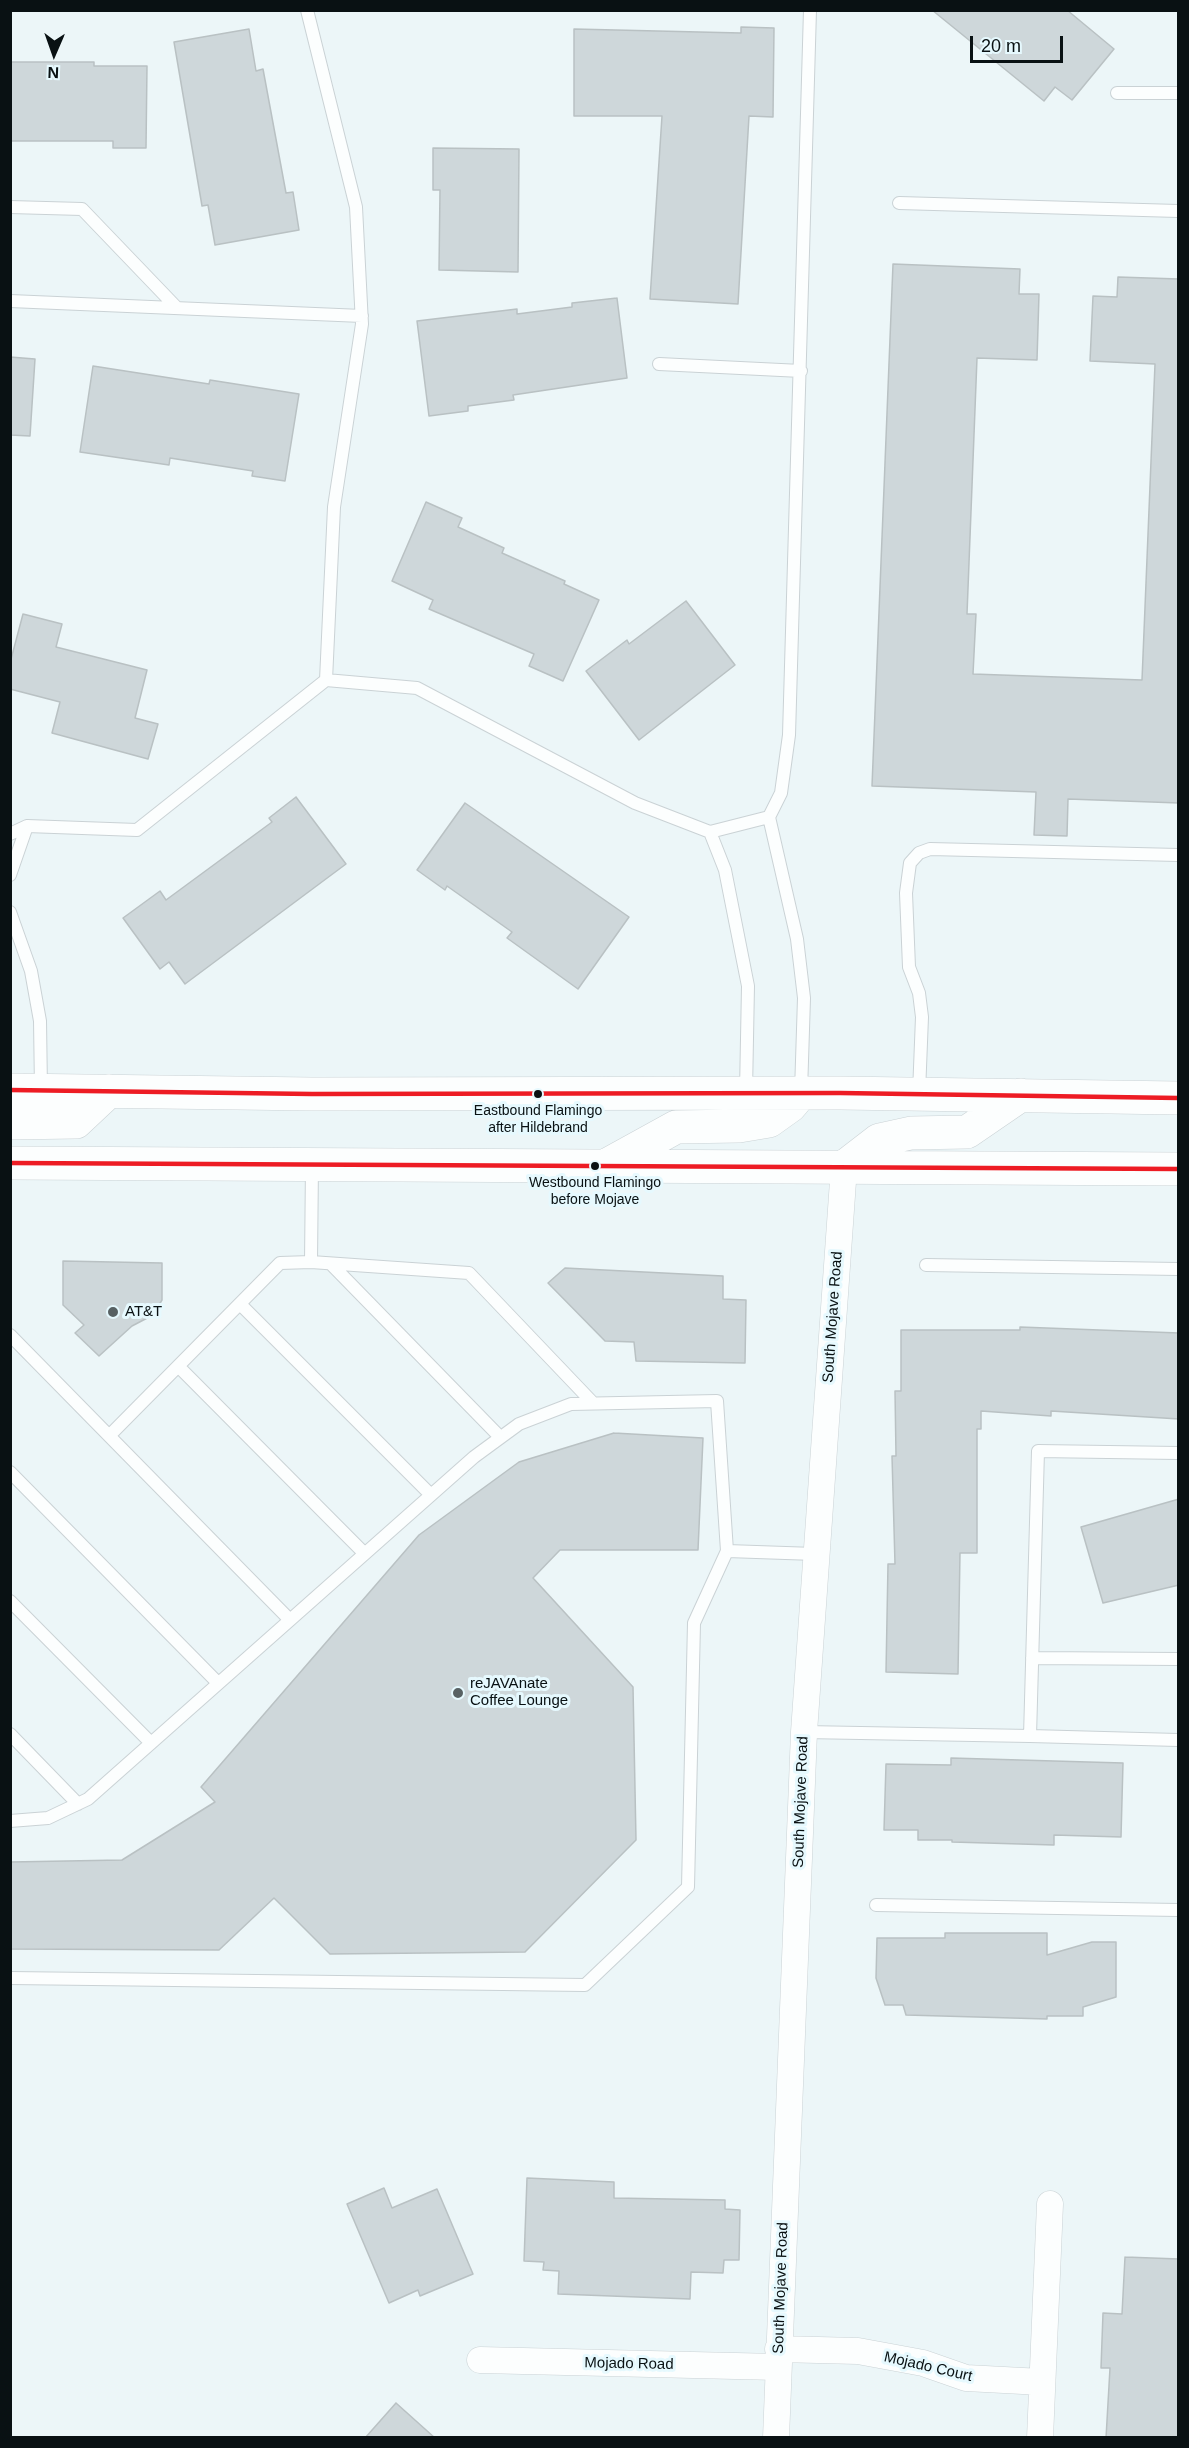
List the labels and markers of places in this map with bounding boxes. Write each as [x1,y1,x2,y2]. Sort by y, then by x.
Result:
marker: Eastbound Flamingo after Hildebrand [532,1088,544,1100]
place label: Eastbound Flamingo after Hildebrand [474,1103,602,1136]
marker: Westbound Flamingo before Mojave [589,1160,601,1172]
place label: Westbound Flamingo before Mojave [529,1175,661,1208]
place label: AT&T [125,1303,162,1321]
marker: AT&T [106,1305,120,1319]
place label: reJAVAnate Coffee Lounge [470,1675,568,1710]
marker: reJAVAnate Coffee Lounge [451,1686,465,1700]

